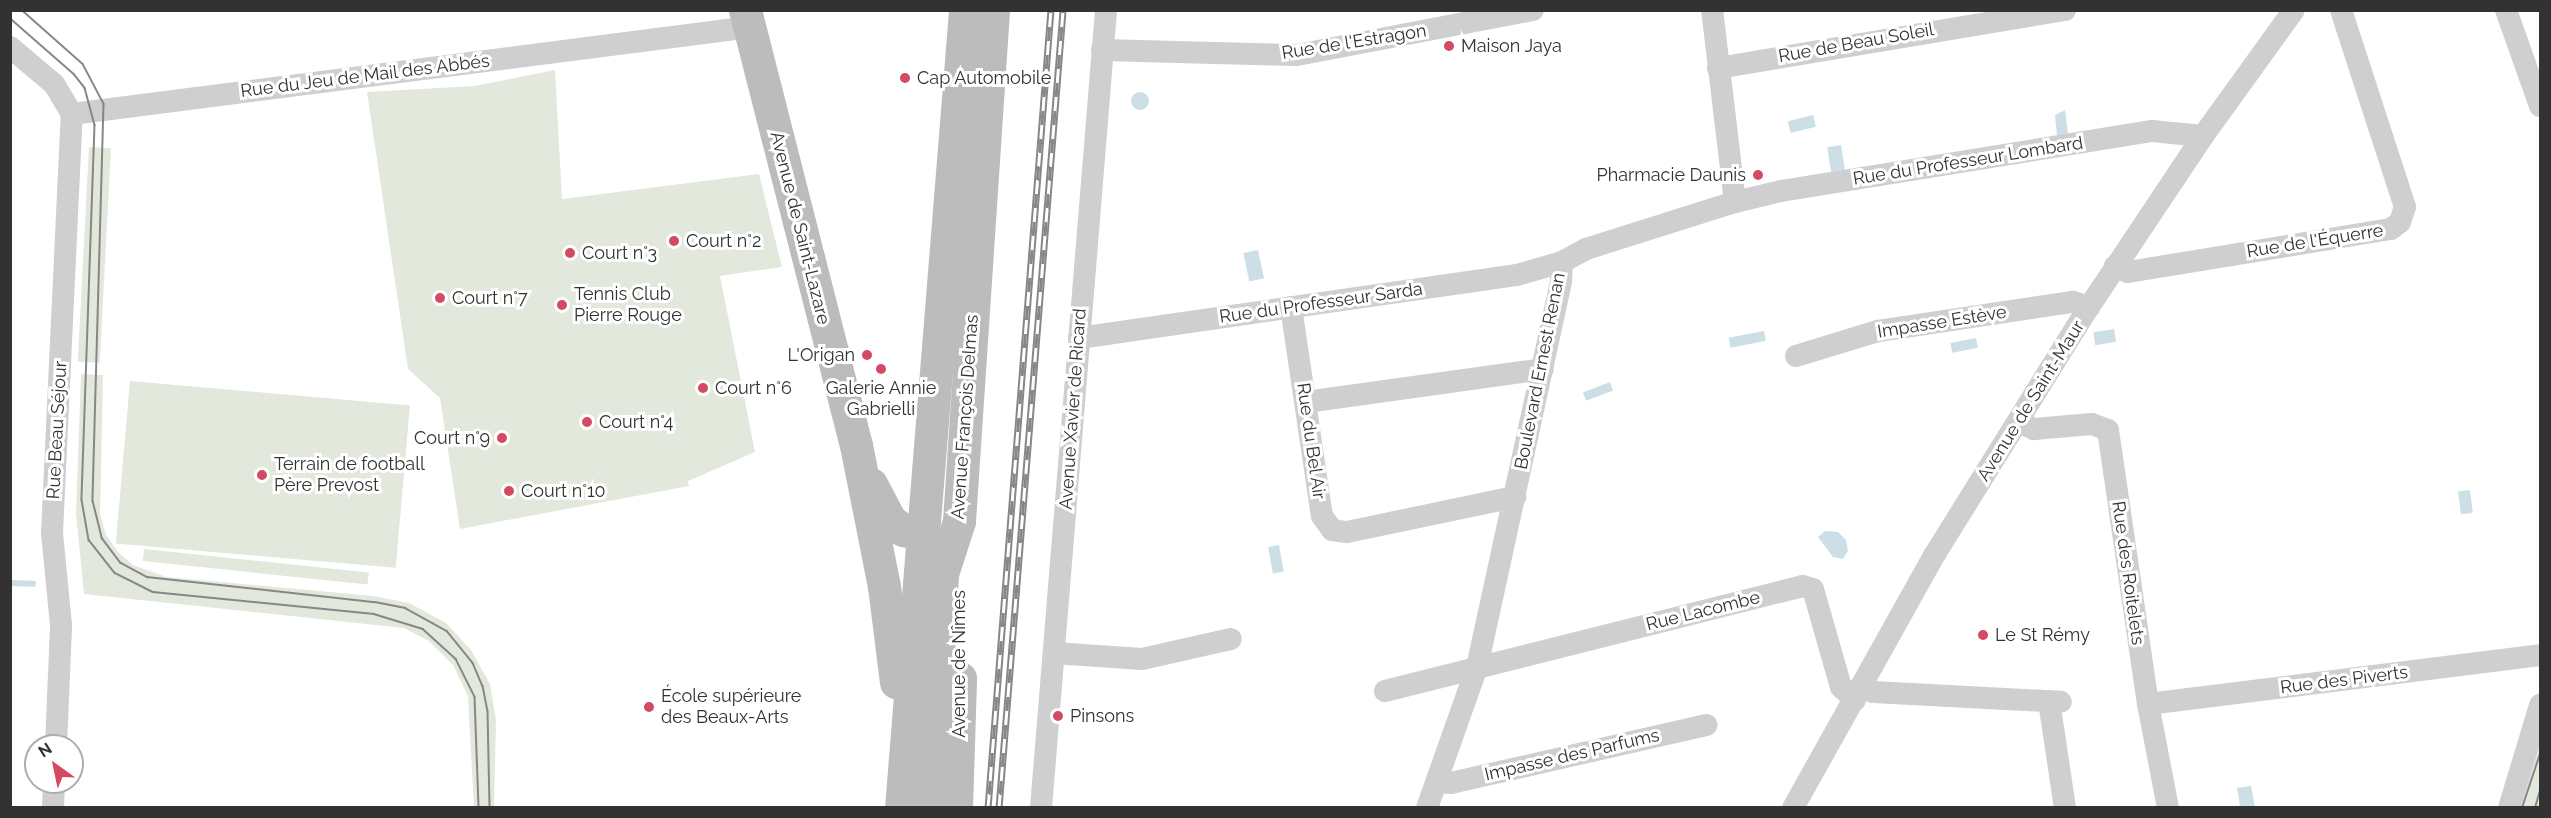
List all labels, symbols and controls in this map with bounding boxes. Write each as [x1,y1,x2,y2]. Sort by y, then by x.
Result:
street label: Rue de Beau Soleil [1777,19,1935,67]
street label: Rue de l'Estragon [1280,20,1428,64]
place label: Maison Jaya [1461,35,1562,57]
marker: Maison Jaya [1442,39,1456,53]
street label: Rue du Jeu de Mail des Abbés [239,50,491,102]
place label: Cap Automobile [917,67,1052,89]
marker: Cap Automobile [898,71,912,85]
street label: Avenue de Saint-Lazare [766,129,834,327]
street label: Rue du Professeur Lombard [1851,132,2085,190]
place label: Pharmacie Daunis [1596,164,1746,186]
marker: Pharmacie Daunis [1751,168,1765,182]
street label: Rue de l'Équerre [2245,220,2385,262]
place label: Court n°2 [686,230,761,252]
marker: Court n°2 [667,234,681,248]
place label: Court n°3 [582,242,657,264]
marker: Court n°3 [563,246,577,260]
street label: Boulevard Ernest Renan [1510,271,1570,471]
street label: Rue du Professeur Sarda [1218,278,1424,328]
place label: Tennis Club Pierre Rouge [574,284,682,326]
place label: Court n°7 [452,287,528,309]
marker: Court n°7 [433,291,447,305]
marker: Tennis Club Pierre Rouge [555,298,569,312]
street label: Impasse Estève [1876,301,2008,343]
street label: Avenue Xavier de Ricard [1055,307,1091,511]
street label: Avenue François Delmas [947,314,983,520]
street label: Avenue de Saint-Maur [1973,317,2089,485]
place label: L'Origan [788,344,855,366]
marker: L'Origan [860,348,874,362]
street label: Rue Beau Séjour [43,360,71,500]
marker: Galerie Annie Gabrielli [874,362,888,376]
place label: Court n°6 [715,377,792,399]
place label: Galerie Annie Gabrielli [825,378,937,420]
marker: Court n°6 [696,381,710,395]
street label: Rue du Bel Air [1292,381,1330,501]
place label: Court n°4 [599,411,673,433]
marker: Court n°4 [580,415,594,429]
place label: Court n°9 [414,427,490,449]
marker: Court n°9 [495,431,509,445]
place label: Terrain de football Père Prevost [274,454,425,496]
marker: Terrain de football Père Prevost [255,468,269,482]
place label: Court n°10 [521,480,606,502]
marker: Court n°10 [502,484,516,498]
street label: Rue des Roitelets [2107,500,2149,646]
street label: Rue Lacombe [1644,586,1762,636]
street label: Avenue de Nîmes [948,590,970,738]
place label: Le St Rémy [1995,624,2090,646]
marker: Le St Rémy [1976,628,1990,642]
street label: Rue des Piverts [2279,661,2409,699]
place label: École supérieure des Beaux-Arts [661,686,801,728]
marker: École supérieure des Beaux-Arts [642,700,656,714]
place label: Pinsons [1070,705,1134,727]
marker: Pinsons [1051,709,1065,723]
street label: Impasse des Parfums [1483,724,1661,786]
north arrow [24,734,84,794]
text: N [35,739,55,761]

